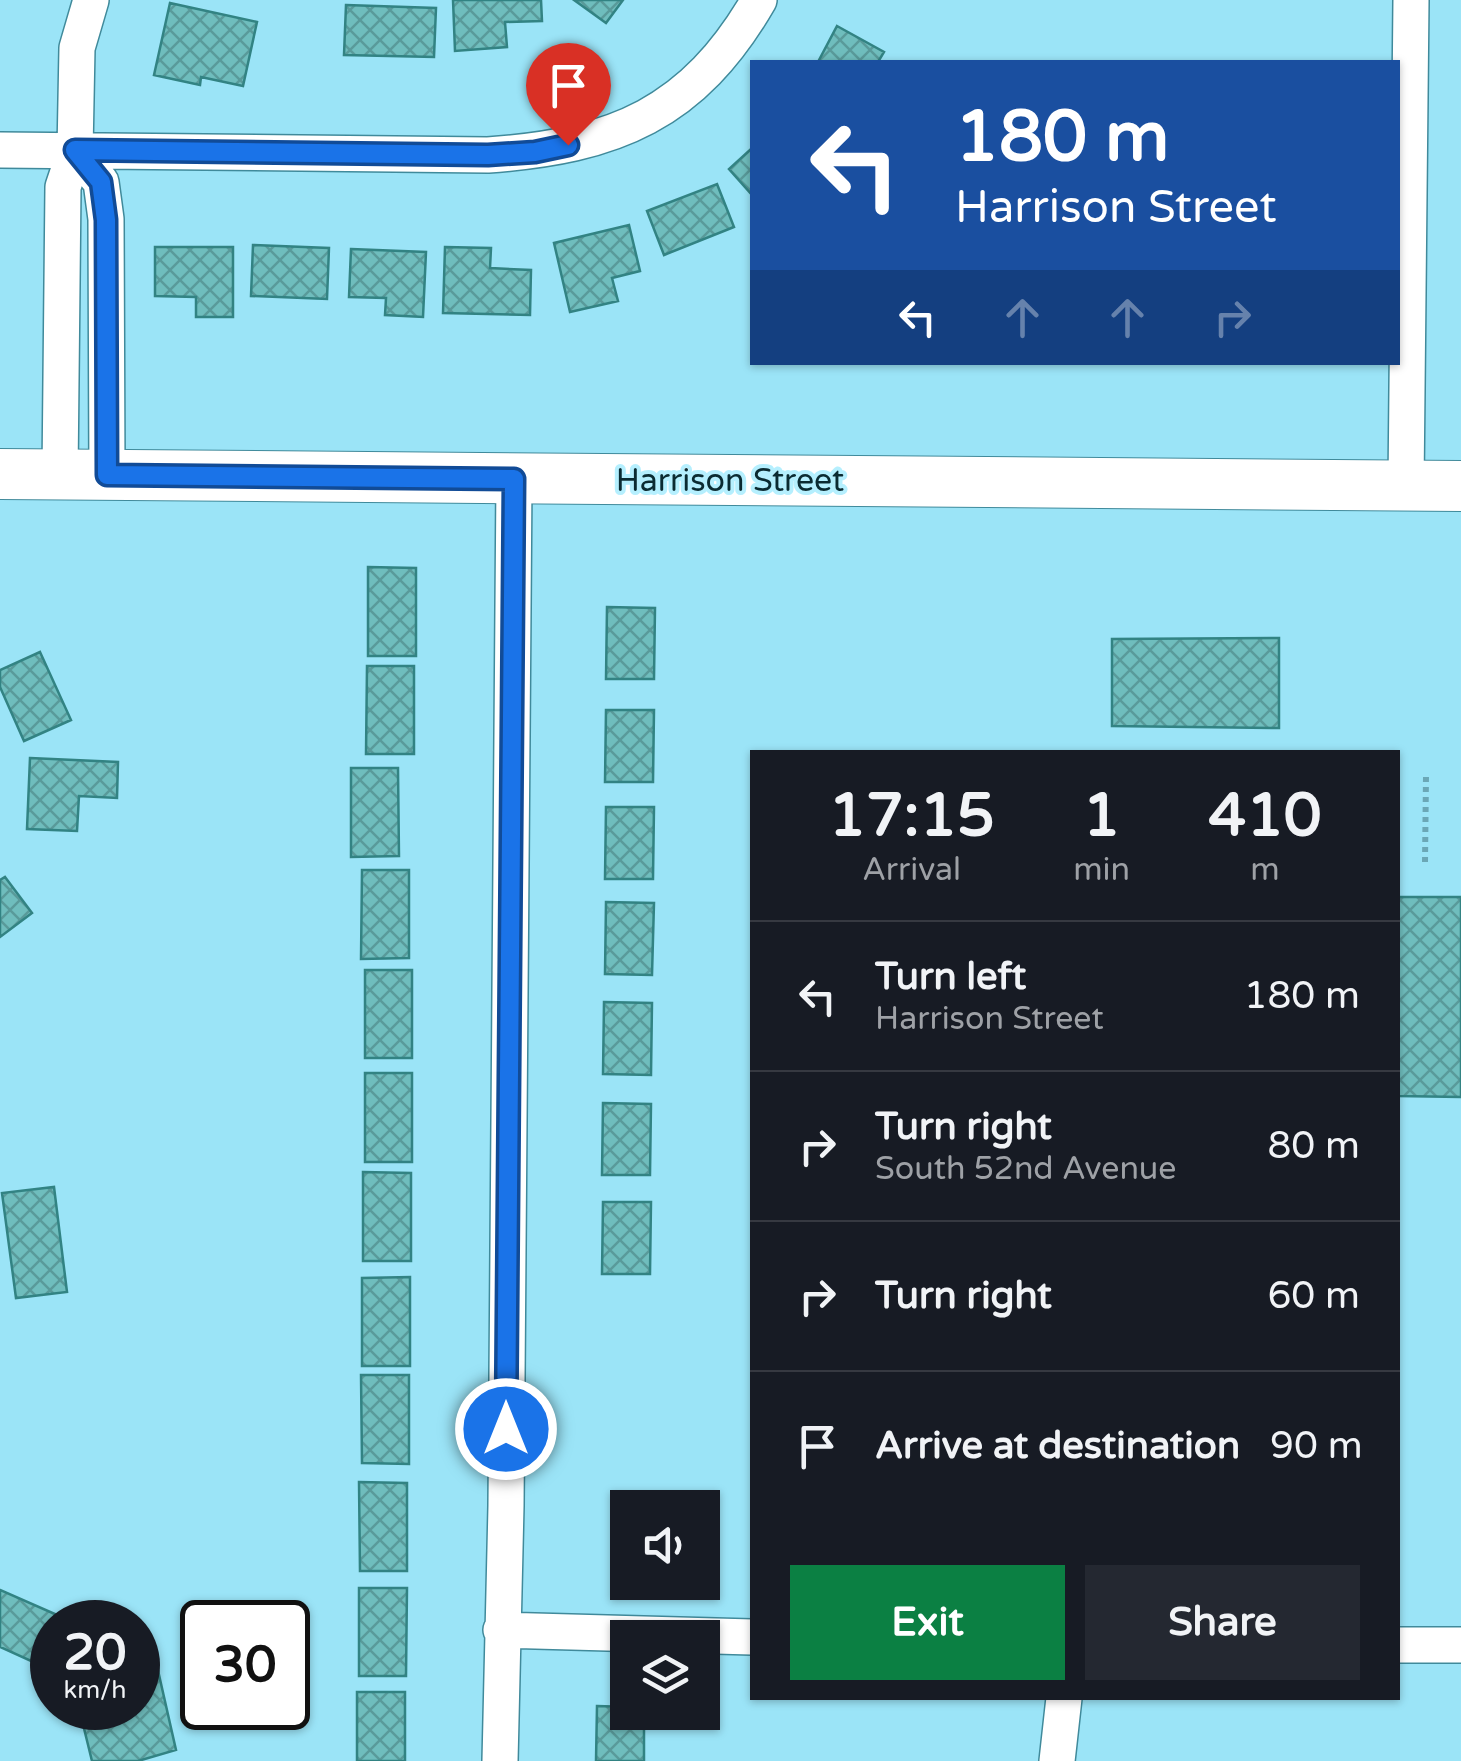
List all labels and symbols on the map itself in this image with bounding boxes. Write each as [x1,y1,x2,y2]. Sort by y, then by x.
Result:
pin [526,43,611,146]
street label: Harrison Street [616,462,844,500]
position arrow [454,1377,558,1481]
speed limit sign: 30 [180,1600,310,1730]

